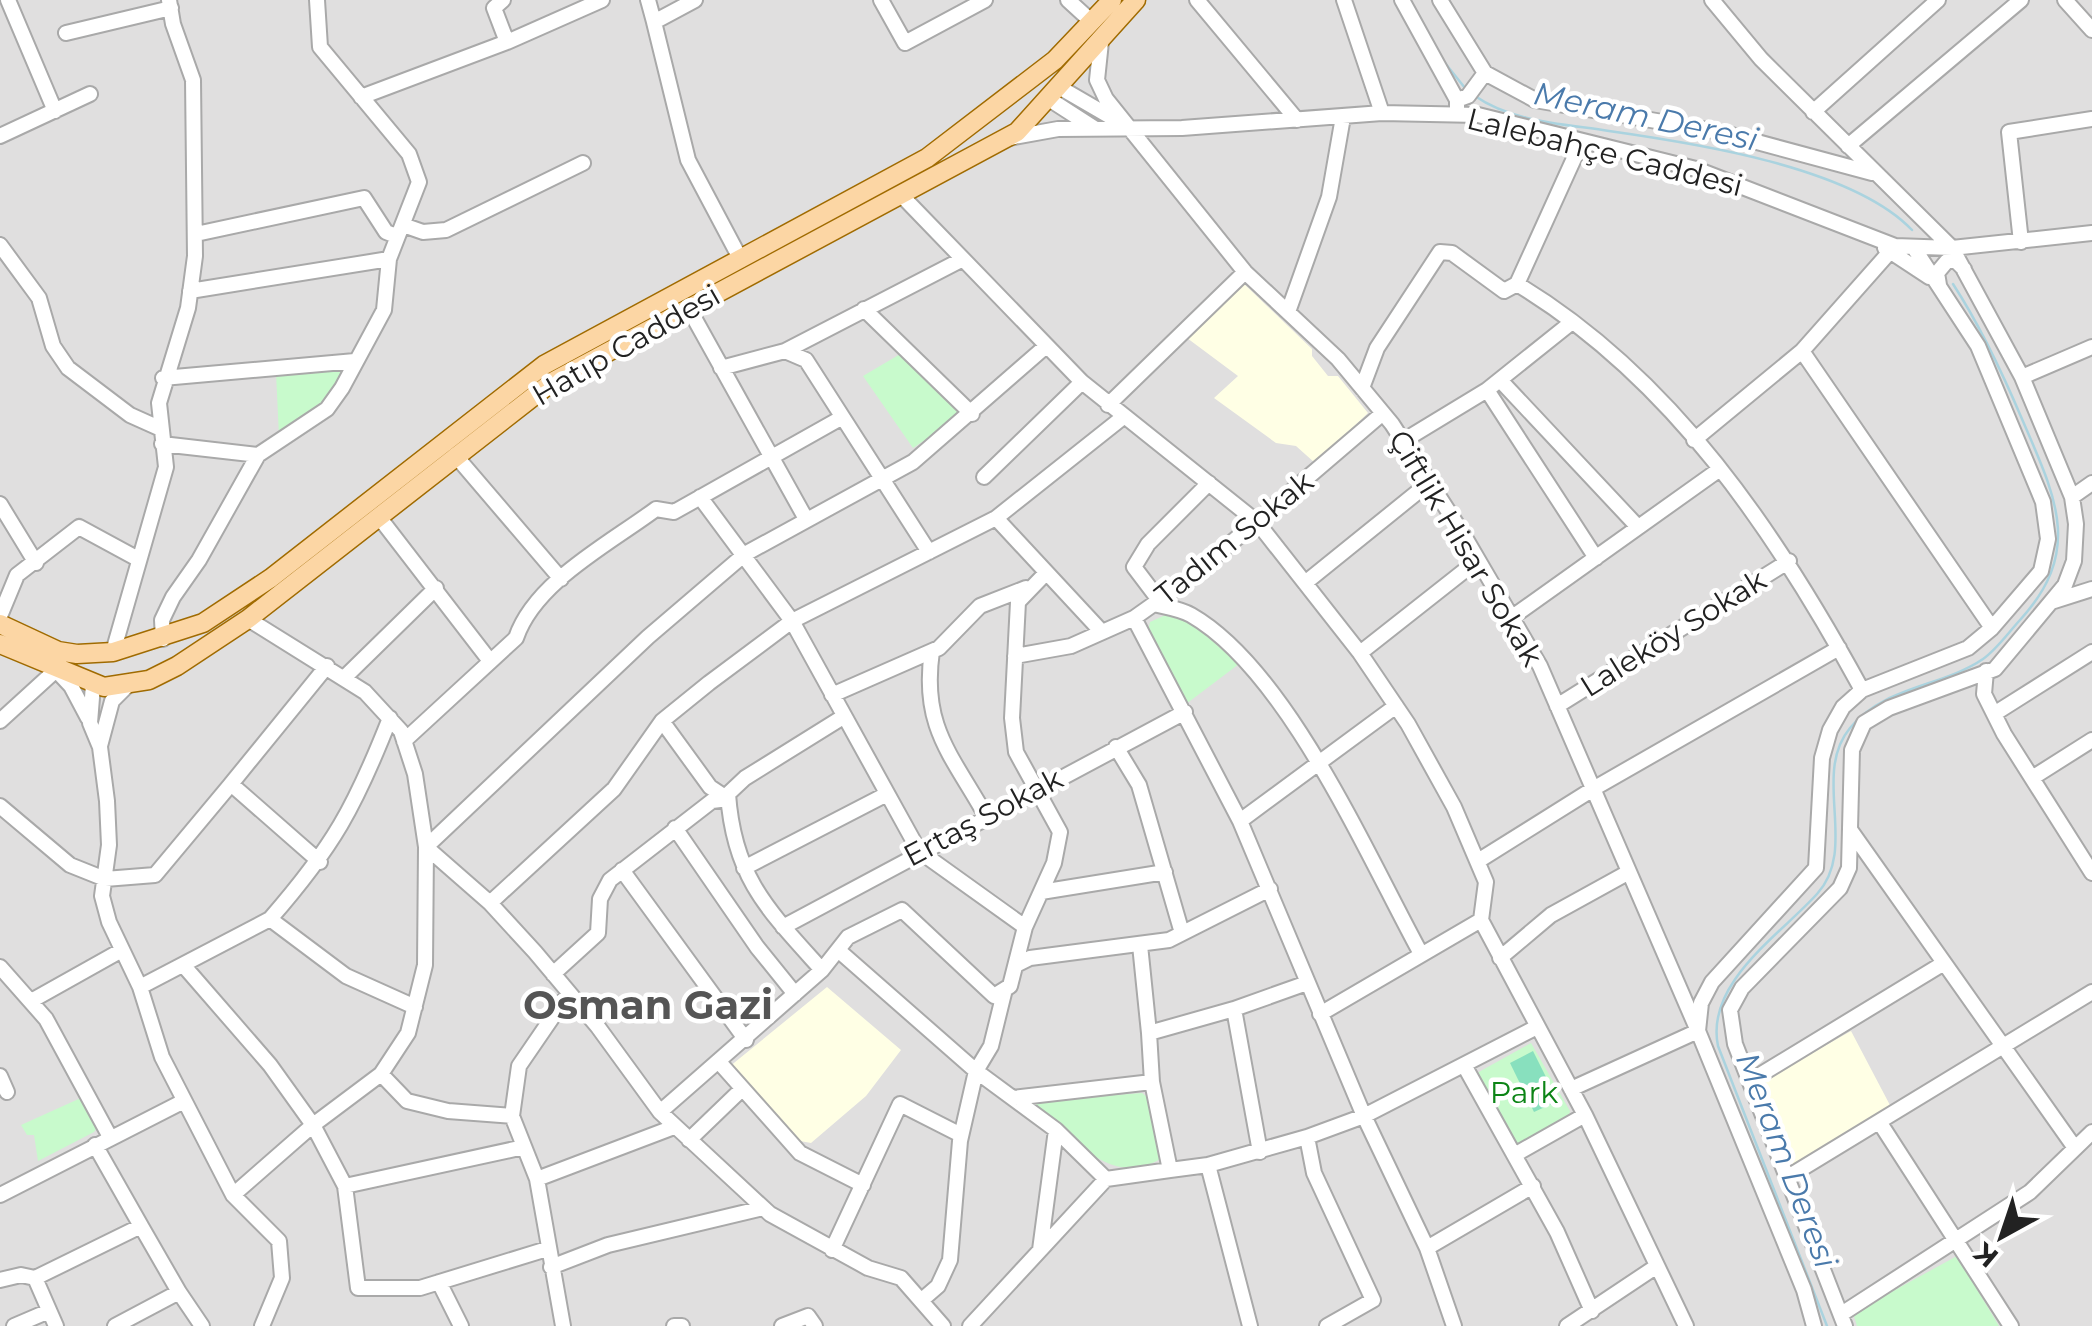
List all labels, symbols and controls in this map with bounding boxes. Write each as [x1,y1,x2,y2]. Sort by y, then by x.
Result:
water label: Meram Deresi [1530,73,1762,159]
street label: Lalebahçe Caddesi [1463,100,1747,204]
street label: Hatıp Caddesi [525,276,727,414]
street label: Çiftlik Hisar Sokak [1381,423,1551,673]
street label: Tadım Sokak [1147,463,1321,613]
street label: Laleköy Sokak [1573,561,1773,705]
street label: Ertaş Sokak [897,760,1069,874]
district label: Osman Gazi [523,980,773,1029]
water label: Meram Deresi [1728,1047,1846,1274]
park label: Park [1490,1074,1558,1111]
north arrow [1952,1186,2052,1286]
text: K [1966,1235,2005,1275]

